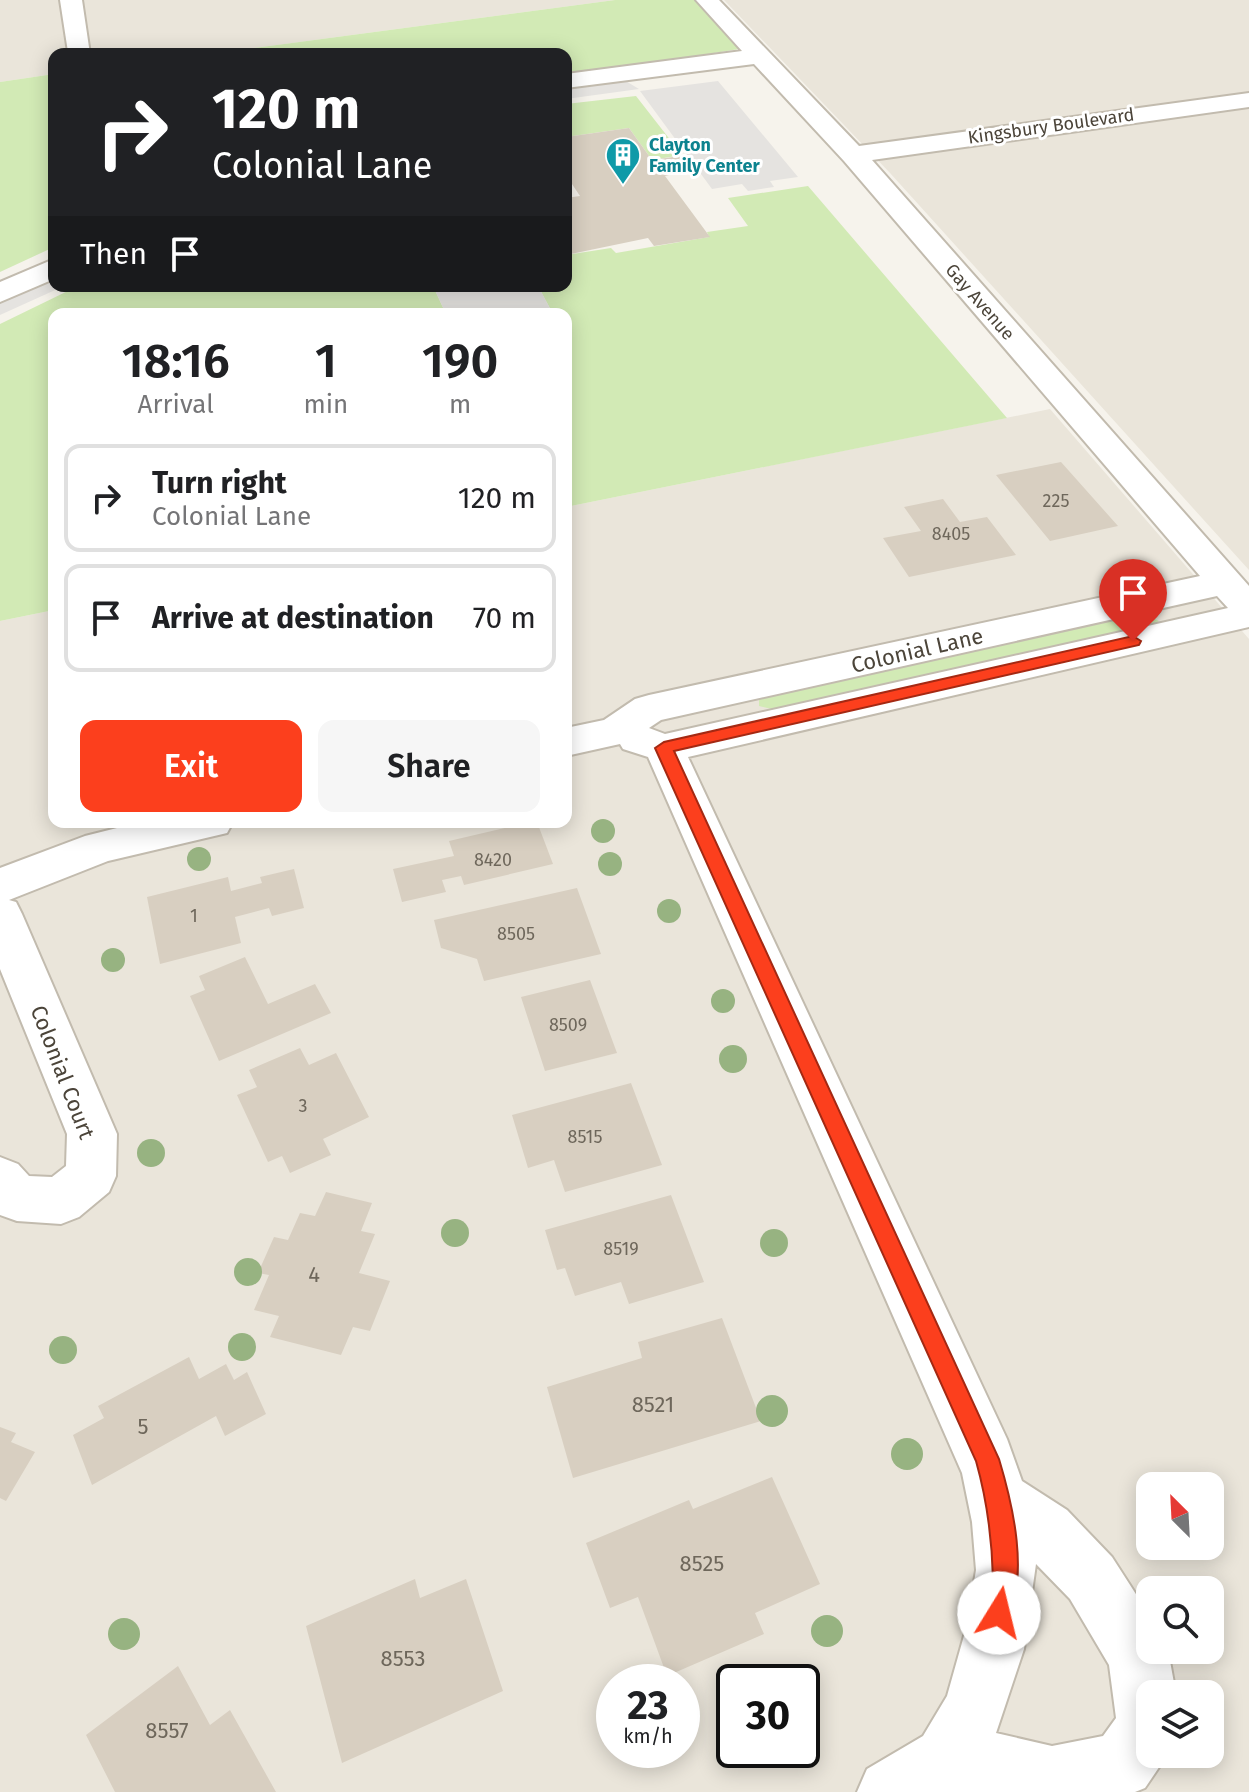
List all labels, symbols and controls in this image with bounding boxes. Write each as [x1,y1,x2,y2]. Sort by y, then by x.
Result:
text: 120 m [212,76,360,143]
icon: right [80,80,184,184]
street label: Kingsbury Boulevard [966,103,1136,149]
place label: Clayton Family Center [649,134,760,177]
building icon: Clayton Family Center [604,136,642,186]
text: Colonial Lane [212,144,432,188]
icon: arrive [163,232,207,276]
text: Then [80,236,147,272]
street label: Gay Avenue [941,259,1019,345]
text: 18:16 [122,332,230,390]
text: 1 [315,332,337,390]
text: 190 [422,332,498,390]
text: Arrival [138,389,214,420]
text: min [303,389,348,420]
text: m [449,389,471,420]
text: Turn right [152,465,287,501]
icon: right [84,476,128,520]
text: 120 m [458,480,536,516]
house number: 225 [1043,490,1069,512]
text: Colonial Lane [152,501,311,532]
house number: 8405 [932,523,970,545]
pin [1099,559,1167,641]
icon: arrive [1111,571,1155,615]
icon: arrive [84,596,128,640]
text: Arrive at destination [152,600,434,636]
text: 70 m [473,600,536,636]
street label: Colonial Lane [848,622,986,679]
button: Exit [80,720,302,812]
button: Share [318,720,540,812]
house number: 8420 [474,849,512,871]
house number: 1 [190,905,198,927]
house number: 8505 [497,923,535,945]
street label: Colonial Court [25,1002,100,1143]
house number: 8509 [549,1014,587,1036]
house number: 3 [299,1095,307,1117]
house number: 8515 [568,1126,602,1148]
house number: 8519 [603,1238,639,1260]
house number: 4 [308,1261,320,1288]
house number: 8521 [632,1391,674,1418]
house number: 5 [137,1413,149,1440]
north arrow [1136,1472,1224,1560]
map controls [1136,1472,1224,1768]
house number: 8525 [680,1550,724,1577]
position arrow [957,1571,1041,1655]
button: search [1136,1576,1224,1664]
house number: 8553 [381,1645,425,1672]
speed limit sign: 30 [716,1664,820,1768]
button: layers [1136,1680,1224,1768]
text: 23 [627,1682,669,1730]
house number: 8557 [145,1717,189,1744]
text: km/h [623,1724,673,1748]

